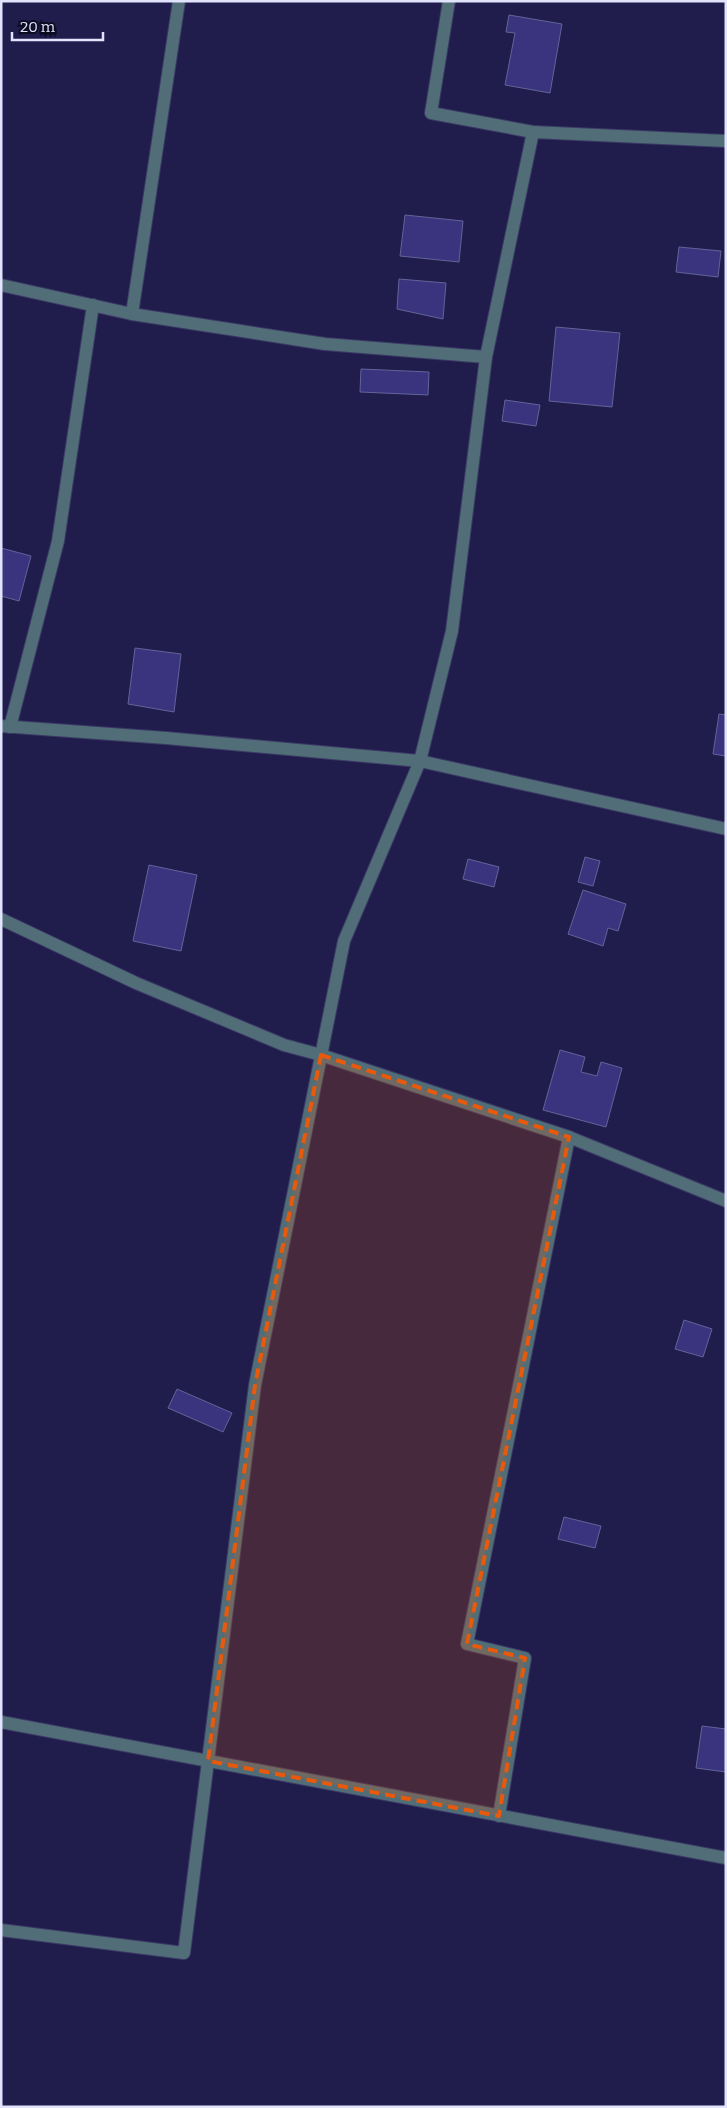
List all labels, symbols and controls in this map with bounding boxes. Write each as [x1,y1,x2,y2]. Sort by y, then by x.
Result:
scale bar [12,10,104,42]
text: 20 m [20,18,56,36]

